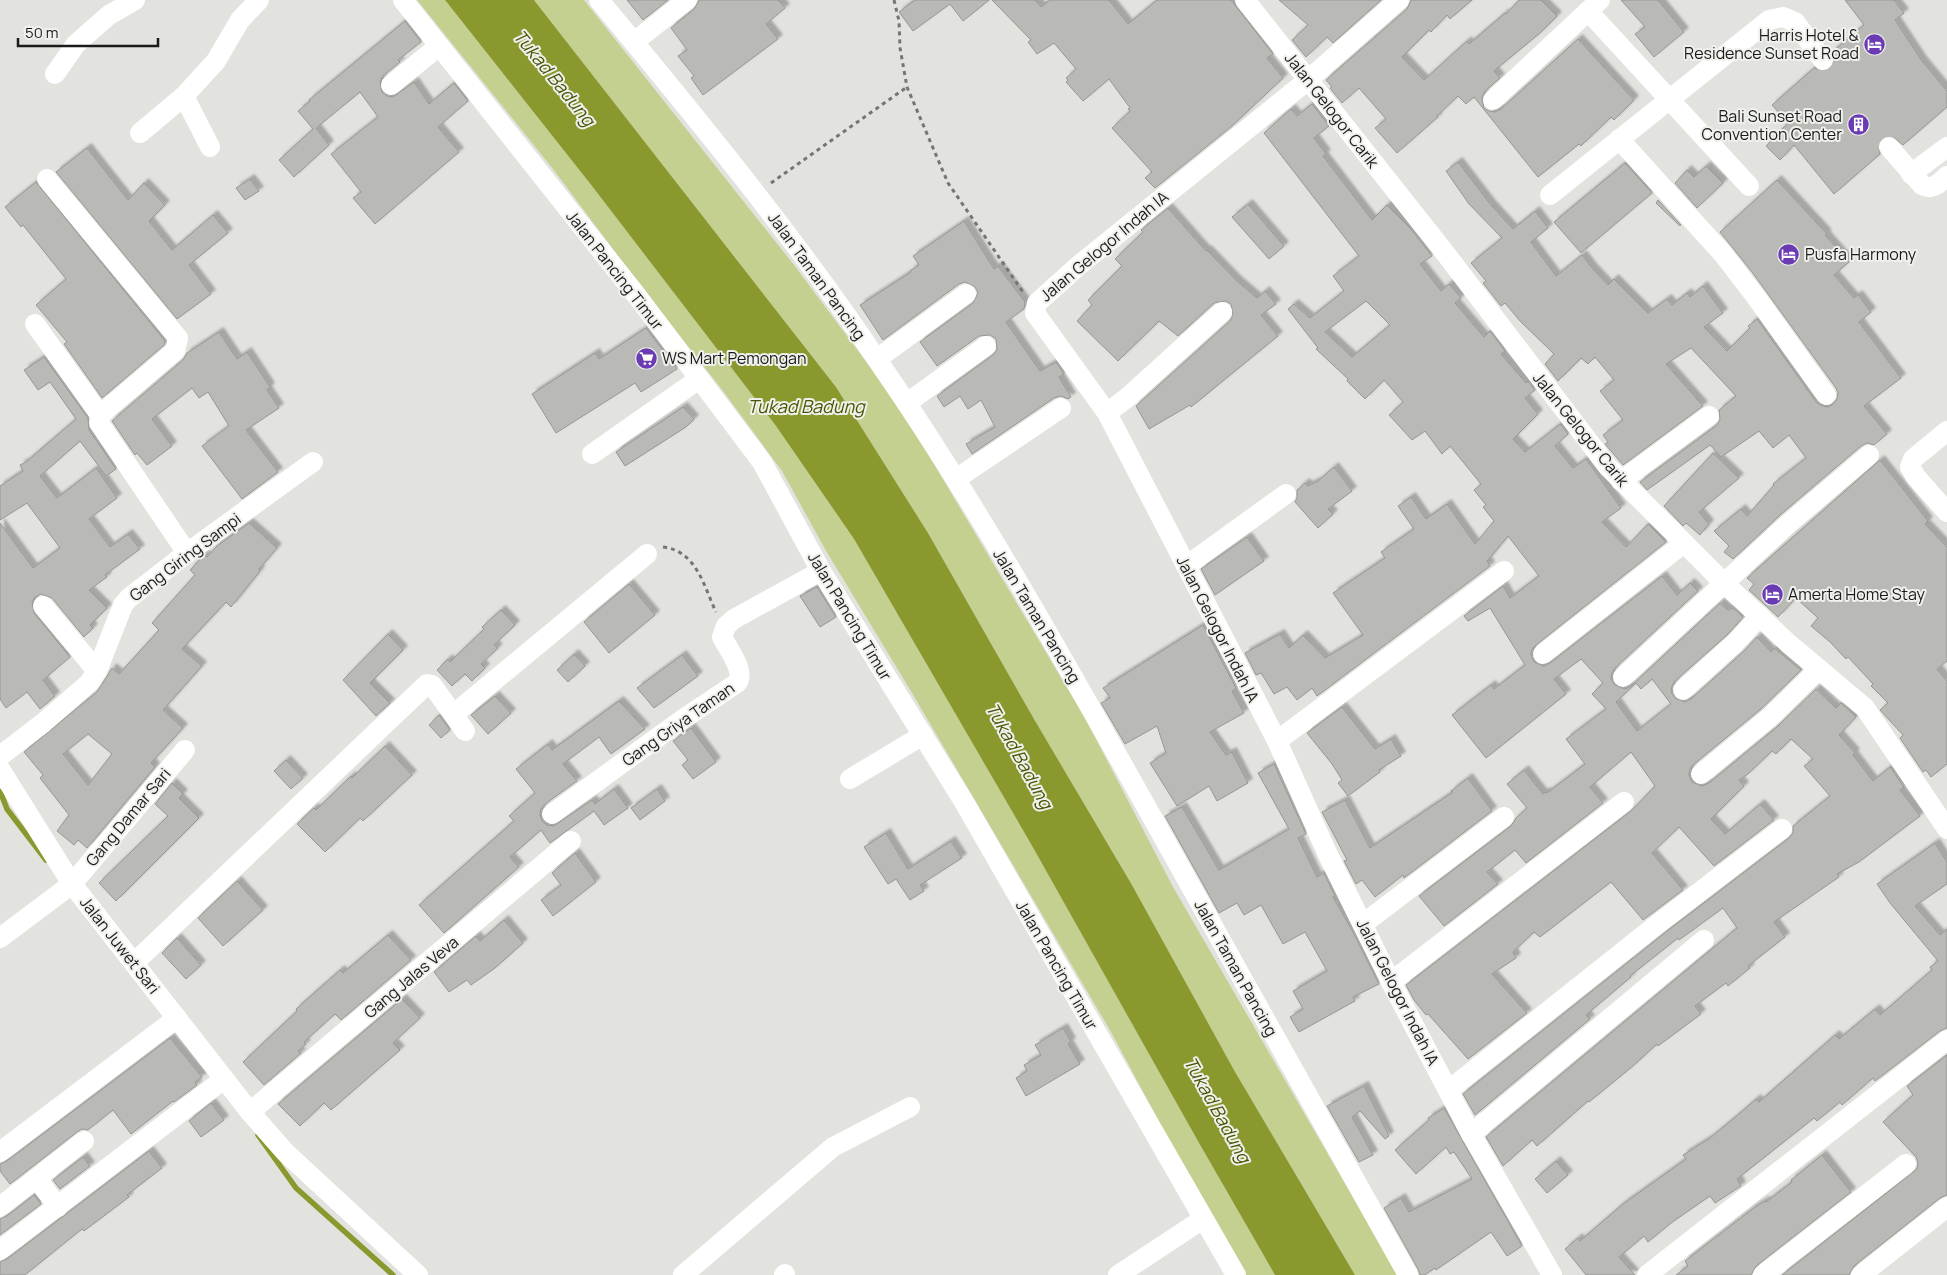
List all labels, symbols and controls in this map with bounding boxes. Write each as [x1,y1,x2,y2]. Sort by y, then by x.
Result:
scale bar [18,15,158,47]
text: 50 m [25,22,59,43]
water label: Tukad Badung [508,24,602,132]
place label: Harris Hotel & Residence Sunset Road [1684,24,1860,64]
hotel icon: Harris Hotel & Residence Sunset Road [1863,32,1887,56]
street label: Jalan Gelogor Carik [1280,48,1385,173]
place label: Bali Sunset Road Convention Center [1702,105,1842,145]
building icon: Bali Sunset Road Convention Center [1846,113,1870,137]
street label: Jalan Gelogor Indah IA [1035,186,1173,306]
street label: Jalan Pancing Timur [561,206,669,334]
street label: Jalan Taman Pancing [763,208,871,344]
hotel icon: Pusfa Harmony [1777,242,1801,266]
place label: Pusfa Harmony [1805,243,1917,265]
supermarket icon: WS Mart Pemongan [634,346,658,370]
place label: WS Mart Pemongan [662,347,807,369]
street label: Jalan Gelogor Carik [1528,367,1635,492]
water label: Tukad Badung [747,394,866,418]
street label: Gang Giring Sampi [125,508,245,606]
street label: Jalan Taman Pancing [988,545,1086,687]
street label: Jalan Pancing Timur [803,548,897,684]
street label: Jalan Gelogor Indah IA [1172,552,1264,706]
hotel icon: Amerta Home Stay [1760,582,1784,606]
place label: Amerta Home Stay [1788,583,1925,605]
street label: Gang Griya Taman [617,677,739,771]
water label: Tukad Badung [981,698,1059,814]
street label: Gang Damar Sari [80,763,176,871]
street label: Jalan Juwet Sari [75,892,165,998]
street label: Jalan Pancing Timur [1011,896,1103,1034]
street label: Jalan Taman Pancing [1189,896,1283,1040]
street label: Jalan Gelogor Indah IA [1352,915,1444,1069]
street label: Gang Jalas Veva [359,931,463,1023]
water label: Tukad Badung [1179,1052,1257,1168]

